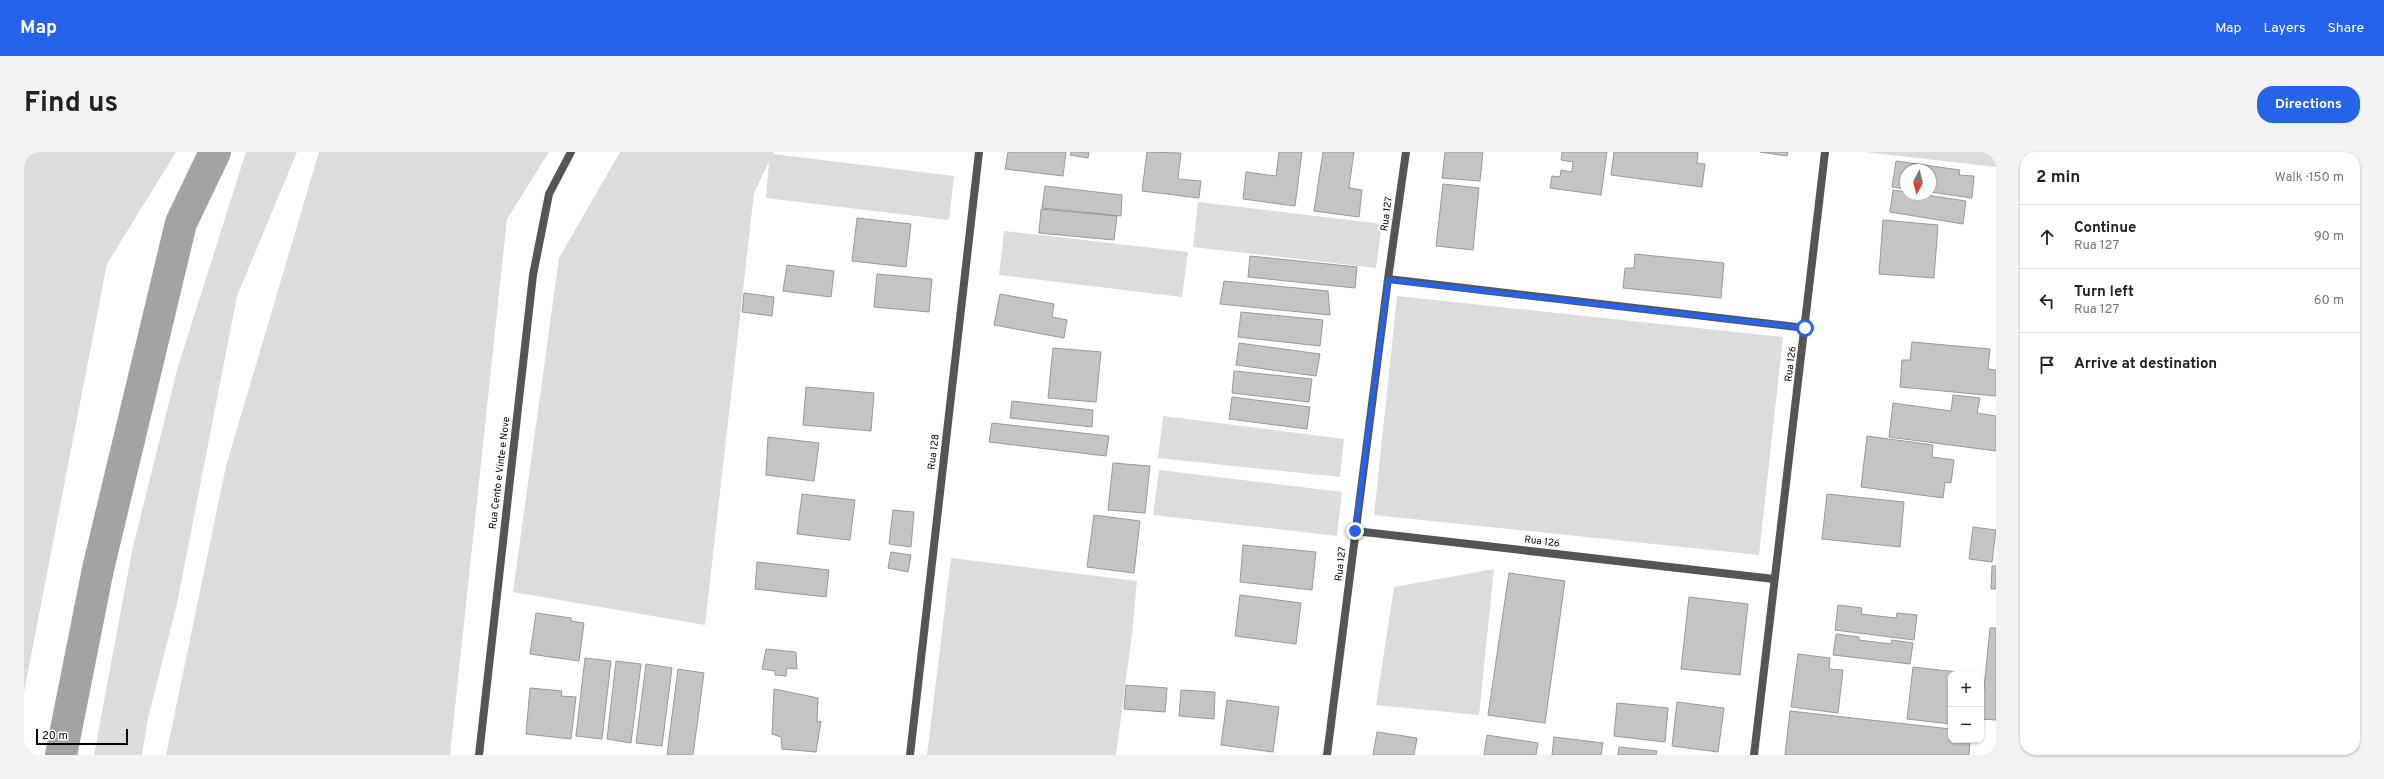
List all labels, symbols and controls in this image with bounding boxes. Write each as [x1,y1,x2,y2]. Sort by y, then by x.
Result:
text: Map [20,16,57,40]
text: Map [2215,20,2241,37]
text: Layers [2263,20,2305,37]
text: Share [2327,20,2364,37]
text: Find us [24,86,118,122]
button: Directions [2257,86,2360,123]
north arrow [1900,164,1936,200]
text: 2 min [2036,167,2080,189]
text: Walk · 150 m [2275,170,2344,186]
street label: Rua 127 [1378,196,1396,232]
text: Continue [2074,219,2136,238]
icon: ahead [2036,226,2058,248]
text: 90 m [2314,229,2344,245]
text: Rua 127 [2074,238,2119,254]
text: Turn left [2074,283,2134,302]
icon: left [2036,290,2058,312]
text: 60 m [2314,293,2344,309]
text: Rua 127 [2074,302,2119,318]
route start [1796,319,1814,337]
street label: Rua 126 [1782,346,1800,382]
icon: arrive [2036,354,2058,376]
text: Arrive at destination [2074,355,2217,374]
street label: Rua Cento e Vinte e Nove [487,416,513,530]
street label: Rua 128 [925,433,943,471]
route end [1346,522,1364,540]
street label: Rua 126 [1524,533,1560,551]
street label: Rua 127 [1332,546,1350,582]
map controls [1948,671,1984,743]
button: + [1948,671,1984,707]
button: − [1948,707,1984,743]
scale bar [36,727,128,746]
text: 20 m [42,729,68,743]

